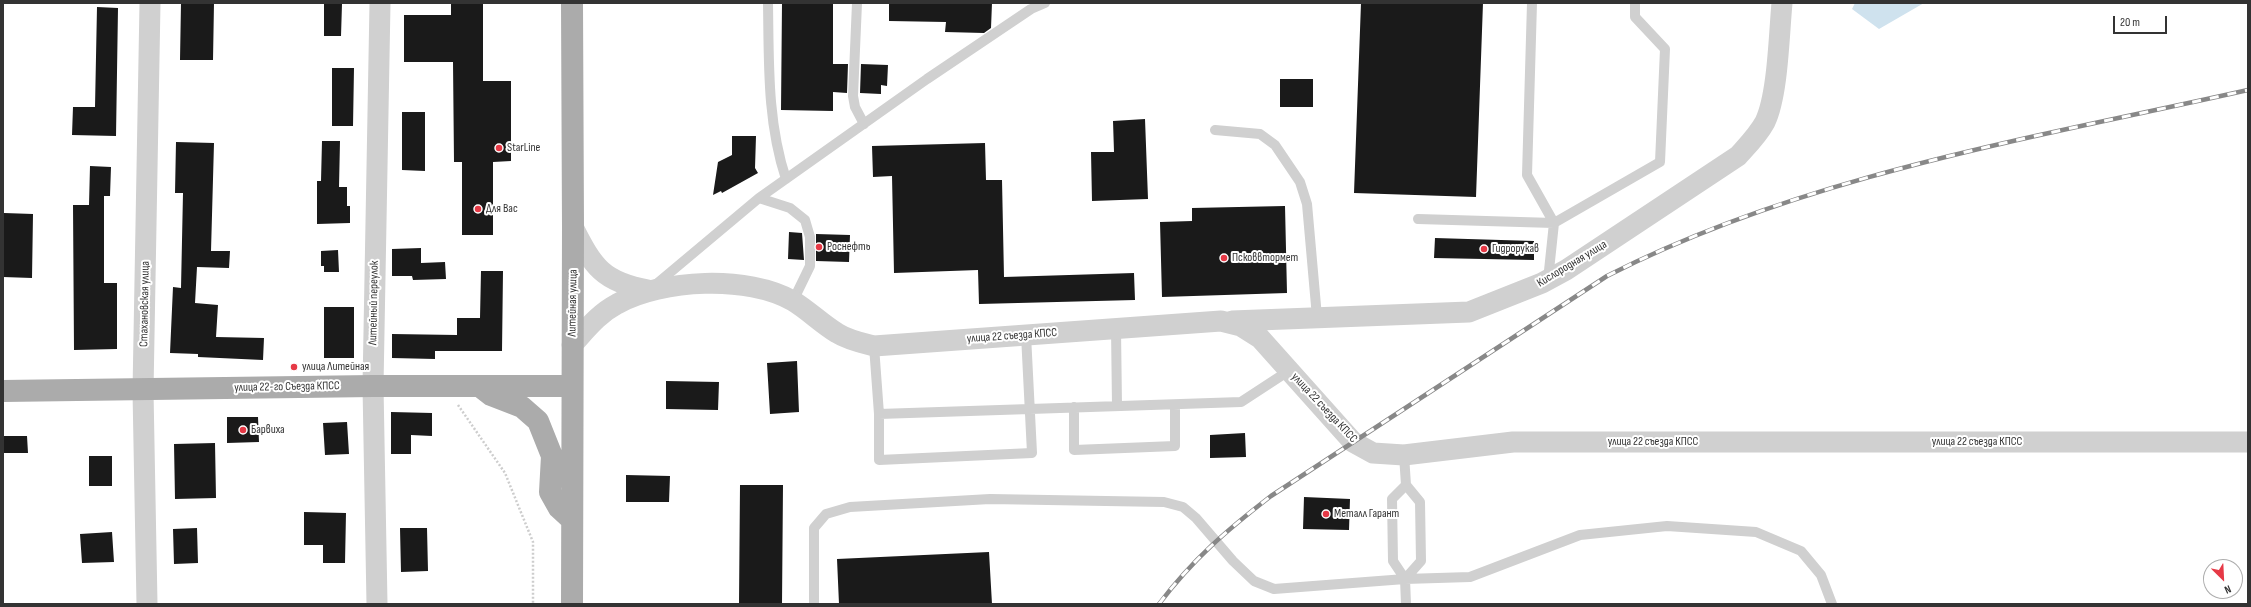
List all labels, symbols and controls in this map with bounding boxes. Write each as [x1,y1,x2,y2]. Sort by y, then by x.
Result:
scale bar [2115,8,2169,34]
text: 20 m [2120,15,2140,30]
place label: StarLine [507,141,540,155]
marker: StarLine [494,143,504,153]
place label: Для Вас [486,202,518,216]
marker: Для Вас [473,204,483,214]
street label: Кислородная улица [1534,237,1610,291]
place label: Роснефть [827,240,871,254]
marker: Роснефть [814,242,824,252]
place label: Гидрорукав [1492,242,1539,256]
marker: Гидрорукав [1479,244,1489,254]
place label: Псковвтормет [1232,251,1298,265]
marker: Псковвтормет [1219,253,1229,263]
street label: Стахановская улица [137,261,153,347]
street label: Литейный переулок [366,261,382,345]
street label: Литейная улица [565,269,581,337]
street label: улица 22 съезда КПСС [966,326,1058,346]
place label: улица Литейная [302,360,369,374]
marker: улица Литейная [289,362,299,372]
street label: улица 22 съезда КПСС [1288,370,1360,446]
street label: улица 22-го Съезда КПСС [234,379,340,395]
place label: Барвиха [251,423,285,437]
marker: Барвиха [238,425,248,435]
street label: улица 22 съезда КПСС [1608,435,1698,449]
street label: улица 22 съезда КПСС [1932,435,2022,449]
place label: Металл Гарант [1334,507,1399,521]
marker: Металл Гарант [1321,509,1331,519]
north arrow [2203,559,2243,599]
text: N [2222,582,2233,597]

